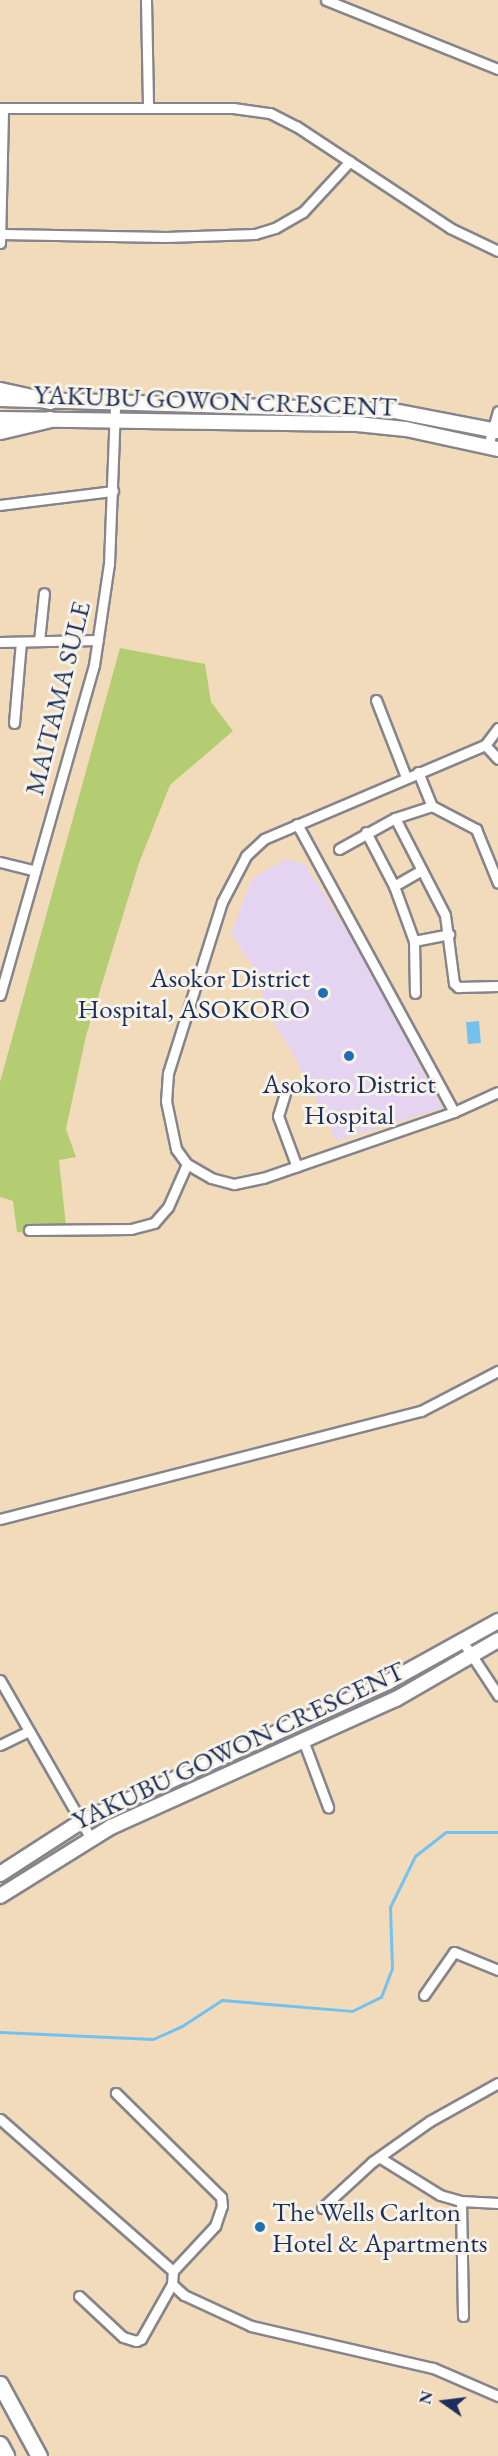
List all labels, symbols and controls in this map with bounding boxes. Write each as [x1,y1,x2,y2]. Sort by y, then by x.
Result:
street label: YAKUBU GOWON CRESCENT [33,377,397,423]
street label: MAITAMA SULE [17,598,97,798]
place label: Asokor District Hospital, ASOKORO [77,961,310,1024]
marker: Asokor District Hospital, ASOKORO [314,984,332,1002]
marker: Asokoro District Hospital [340,1047,358,1065]
place label: Asokoro District Hospital [262,1067,436,1130]
street label: YAKUBU GOWON CRESCENT [67,1654,409,1836]
place label: The Wells Carlton Hotel & Apartments [272,2195,487,2258]
marker: The Wells Carlton Hotel & Apartments [253,2220,267,2234]
north arrow [414,2372,474,2432]
text: N [414,2389,438,2406]

